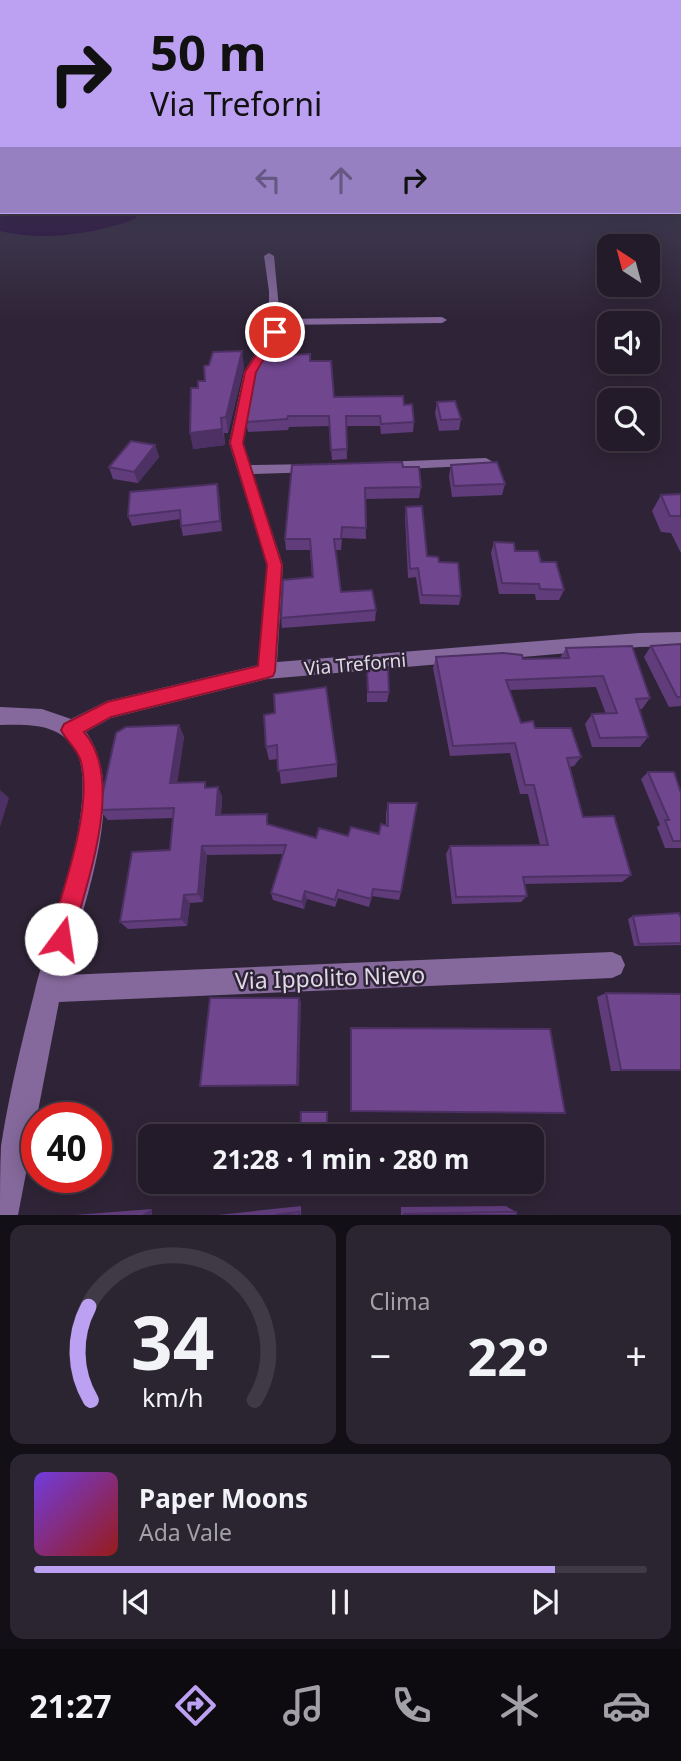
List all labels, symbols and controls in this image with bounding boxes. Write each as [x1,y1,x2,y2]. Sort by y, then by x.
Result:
text: 50 m [150,19,267,85]
icon: right [35,28,126,119]
text: Via Treforni [150,82,322,125]
icon: left [249,161,287,199]
icon: ahead [322,161,360,199]
icon: right [395,161,433,199]
north arrow [597,234,660,298]
map controls [597,234,660,451]
pin [245,302,305,362]
button: sound [597,311,660,374]
icon: arrive [256,313,294,351]
button: search [597,388,660,451]
street label: Via Treforni [303,647,407,681]
position arrow [24,902,98,976]
street label: Via Ippolito Nievo [234,958,426,996]
speed limit sign: 40 [21,1102,112,1193]
text: 21:28 · 1 min · 280 m [213,1141,469,1177]
text: Clima [370,1285,430,1317]
text: 34 [131,1293,214,1392]
text: 22° [467,1320,549,1391]
text: − [370,1329,391,1381]
text: + [625,1329,647,1381]
text: km/h [142,1380,204,1414]
text: Paper Moons [139,1480,308,1516]
text: Ada Vale [139,1516,232,1548]
icon: previous [117,1583,155,1621]
icon: pause [321,1583,359,1621]
icon: next [526,1583,564,1621]
icon: directions [171,1681,220,1730]
icon: music [279,1681,328,1730]
icon: phone [387,1681,436,1730]
icon: climate [495,1681,544,1730]
icon: car [602,1681,651,1730]
text: 21:27 [29,1684,112,1727]

